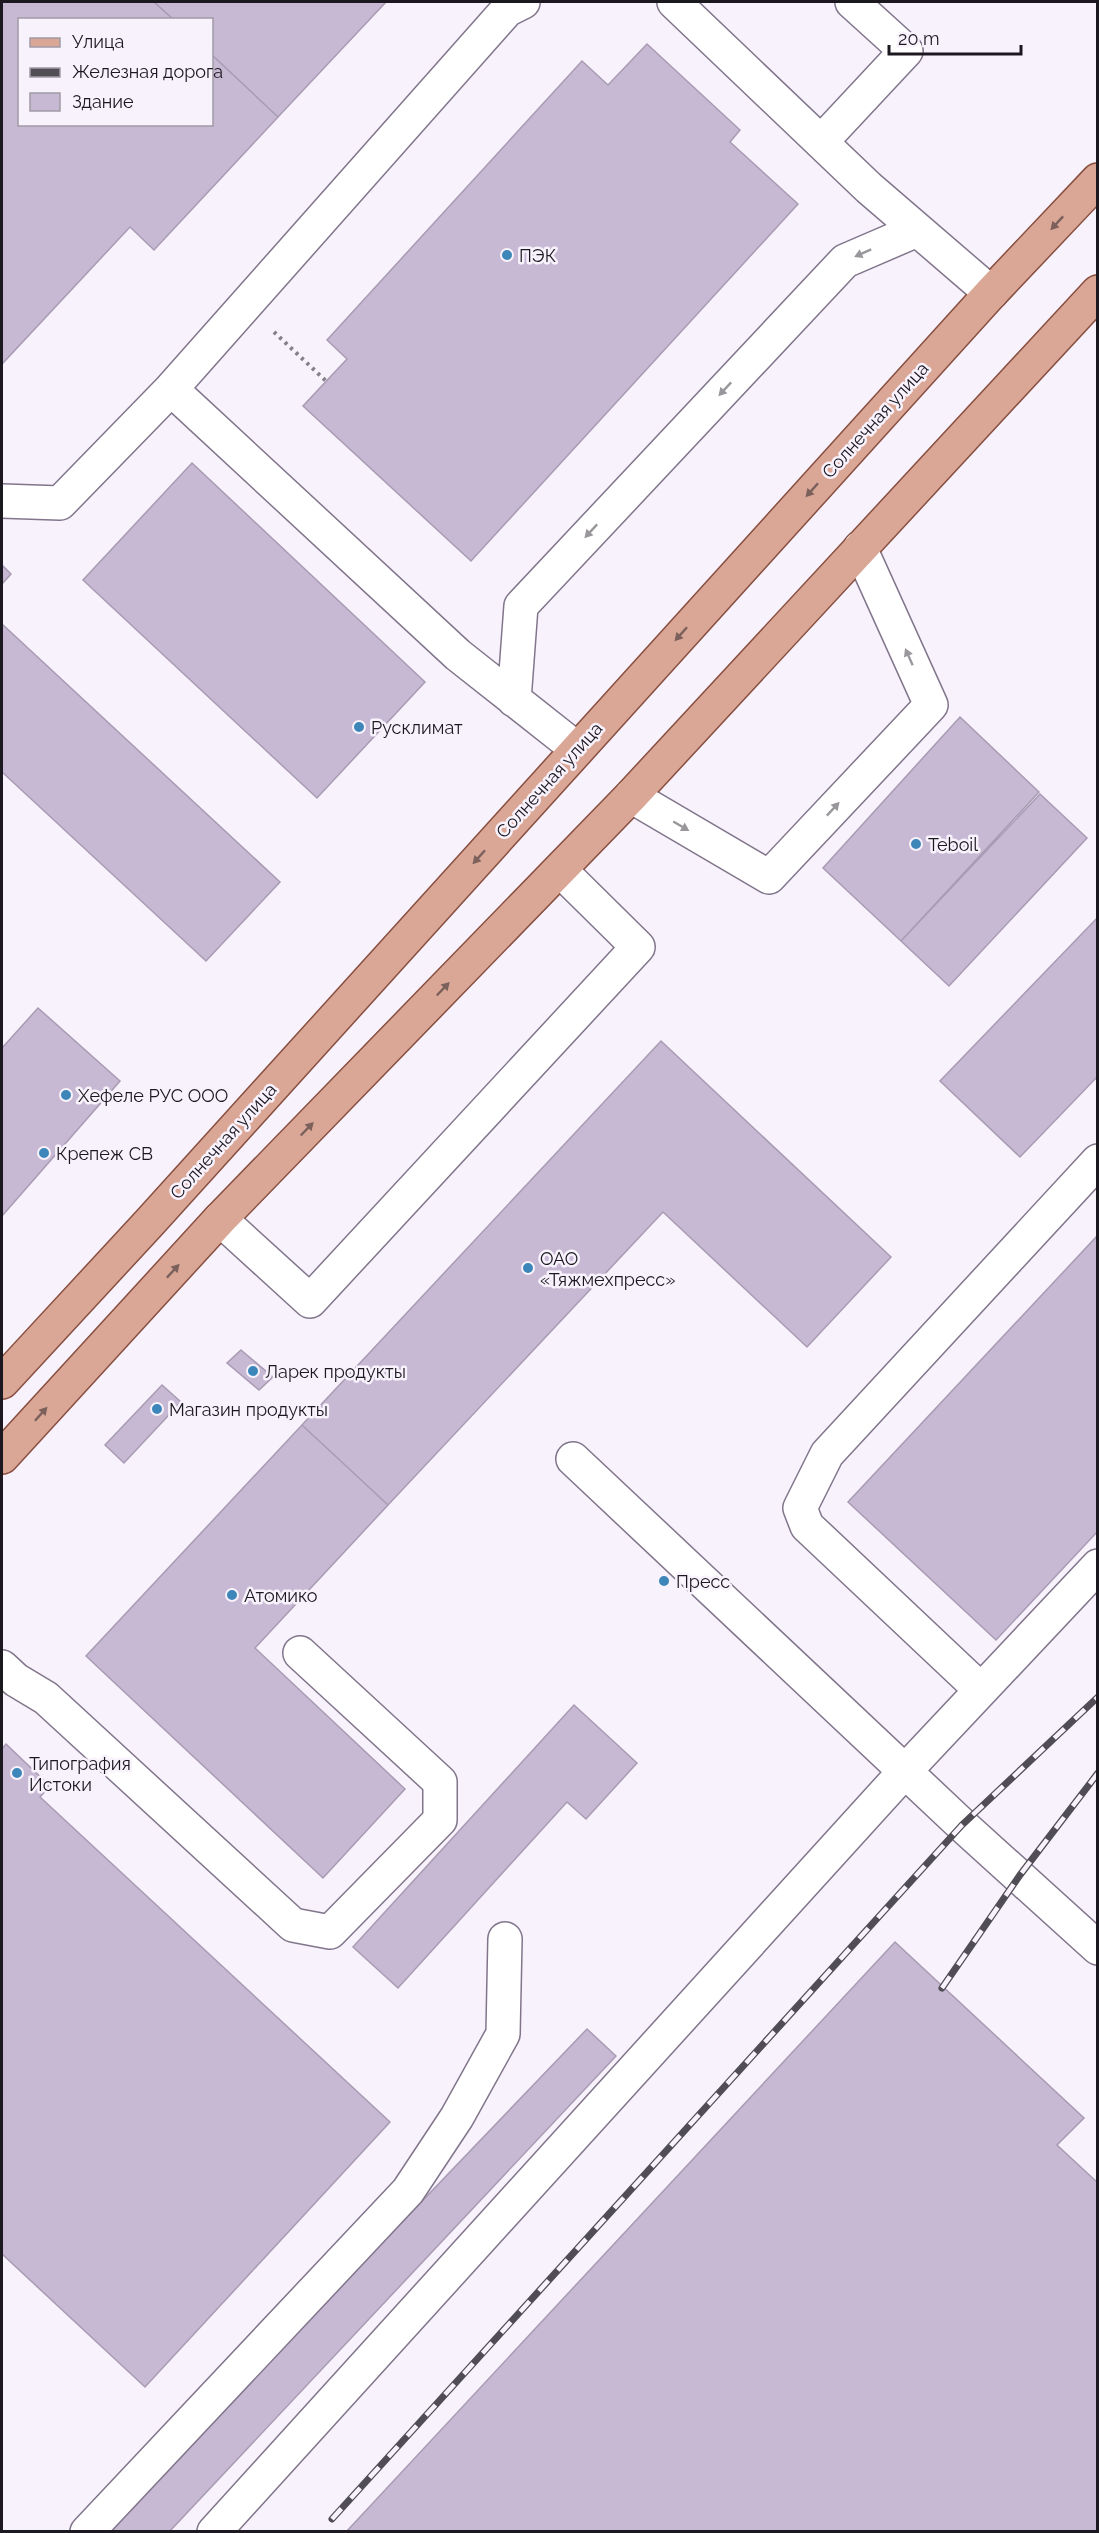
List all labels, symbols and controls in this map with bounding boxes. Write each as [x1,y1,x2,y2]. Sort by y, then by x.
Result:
legend [18,18,213,126]
scale bar [889,18,1021,56]
text: 20 m [898,28,940,49]
text: Улица [72,31,124,52]
text: Железная дорога [72,61,223,82]
text: Здание [72,91,134,112]
one-way arrow [1051,215,1065,229]
place label: ПЭК [519,245,556,266]
marker: ПЭК [500,248,514,262]
one-way arrow [854,249,872,259]
street label: Солнечная улица [818,358,932,482]
one-way arrow [719,381,732,396]
one-way arrow [806,482,819,497]
one-way arrow [585,524,599,538]
one-way arrow [674,627,688,642]
one-way arrow [904,648,913,666]
place label: Русклимат [371,717,463,738]
street label: Солнечная улица [492,718,606,842]
marker: Русклимат [352,720,366,734]
one-way arrow [826,801,840,816]
one-way arrow [673,820,689,831]
place label: Teboil [928,834,978,855]
marker: Teboil [909,837,923,851]
one-way arrow [473,850,487,864]
one-way arrow [436,983,450,997]
street label: Солнечная улица [166,1079,280,1203]
place label: Хефеле РУС ООО [78,1085,228,1106]
marker: Хефеле РУС ООО [59,1088,73,1102]
one-way arrow [300,1123,314,1137]
place label: Крепеж СВ [56,1143,153,1164]
marker: Крепеж СВ [37,1146,51,1160]
place label: ОАО «Тяжмехпресс» [540,1248,676,1290]
marker: ОАО «Тяжмехпресс» [521,1261,535,1275]
one-way arrow [166,1263,180,1278]
place label: Ларек продукты [265,1361,406,1382]
marker: Ларек продукты [246,1364,260,1378]
place label: Магазин продукты [169,1399,328,1420]
marker: Магазин продукты [150,1402,164,1416]
one-way arrow [34,1407,47,1422]
place label: Пресс [676,1571,730,1592]
marker: Пресс [657,1574,671,1588]
place label: Атомико [244,1585,318,1606]
marker: Атомико [225,1588,239,1602]
place label: Типография Истоки [29,1753,131,1795]
marker: Типография Истоки [10,1766,24,1780]

